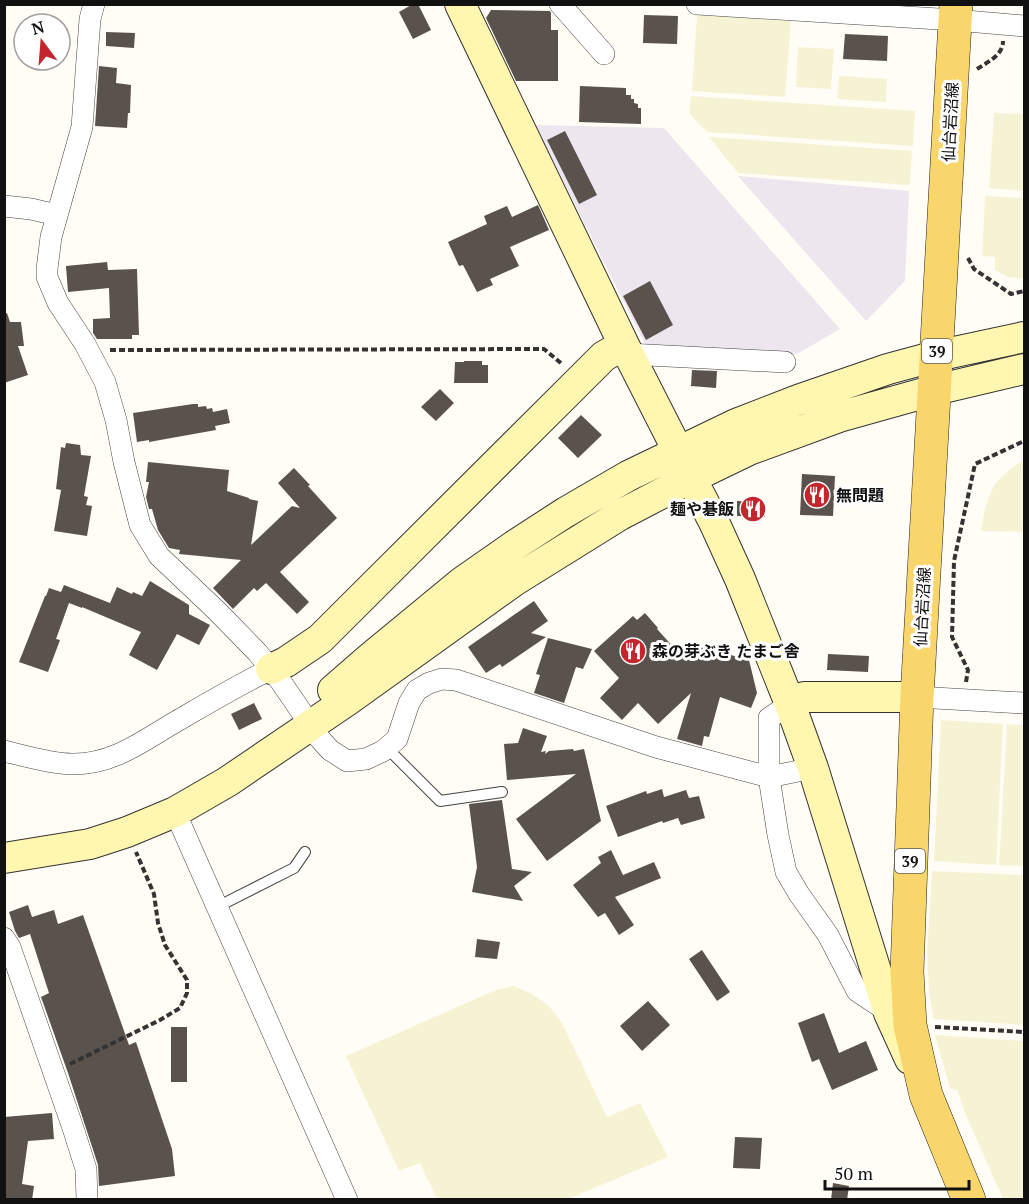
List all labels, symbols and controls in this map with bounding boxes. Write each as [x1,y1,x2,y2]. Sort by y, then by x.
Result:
north arrow [12,12,72,72]
text: N [29,15,47,40]
street label: 仙台岩沼線 [937,81,963,163]
road number: 39 [922,339,952,363]
restaurant icon: 無問題 [802,480,832,510]
place label: 無問題 [836,484,884,506]
restaurant icon: 麺や碁飯 [738,494,768,524]
place label: 麺や碁飯 [670,498,734,520]
street label: 仙台岩沼線 [909,566,935,648]
restaurant icon: 森の芽ぶき たまご舎 [618,636,648,666]
place label: 森の芽ぶき たまご舎 [652,640,800,662]
road number: 39 [895,849,925,873]
scale bar [825,1153,969,1191]
text: 50 m [834,1161,874,1185]

